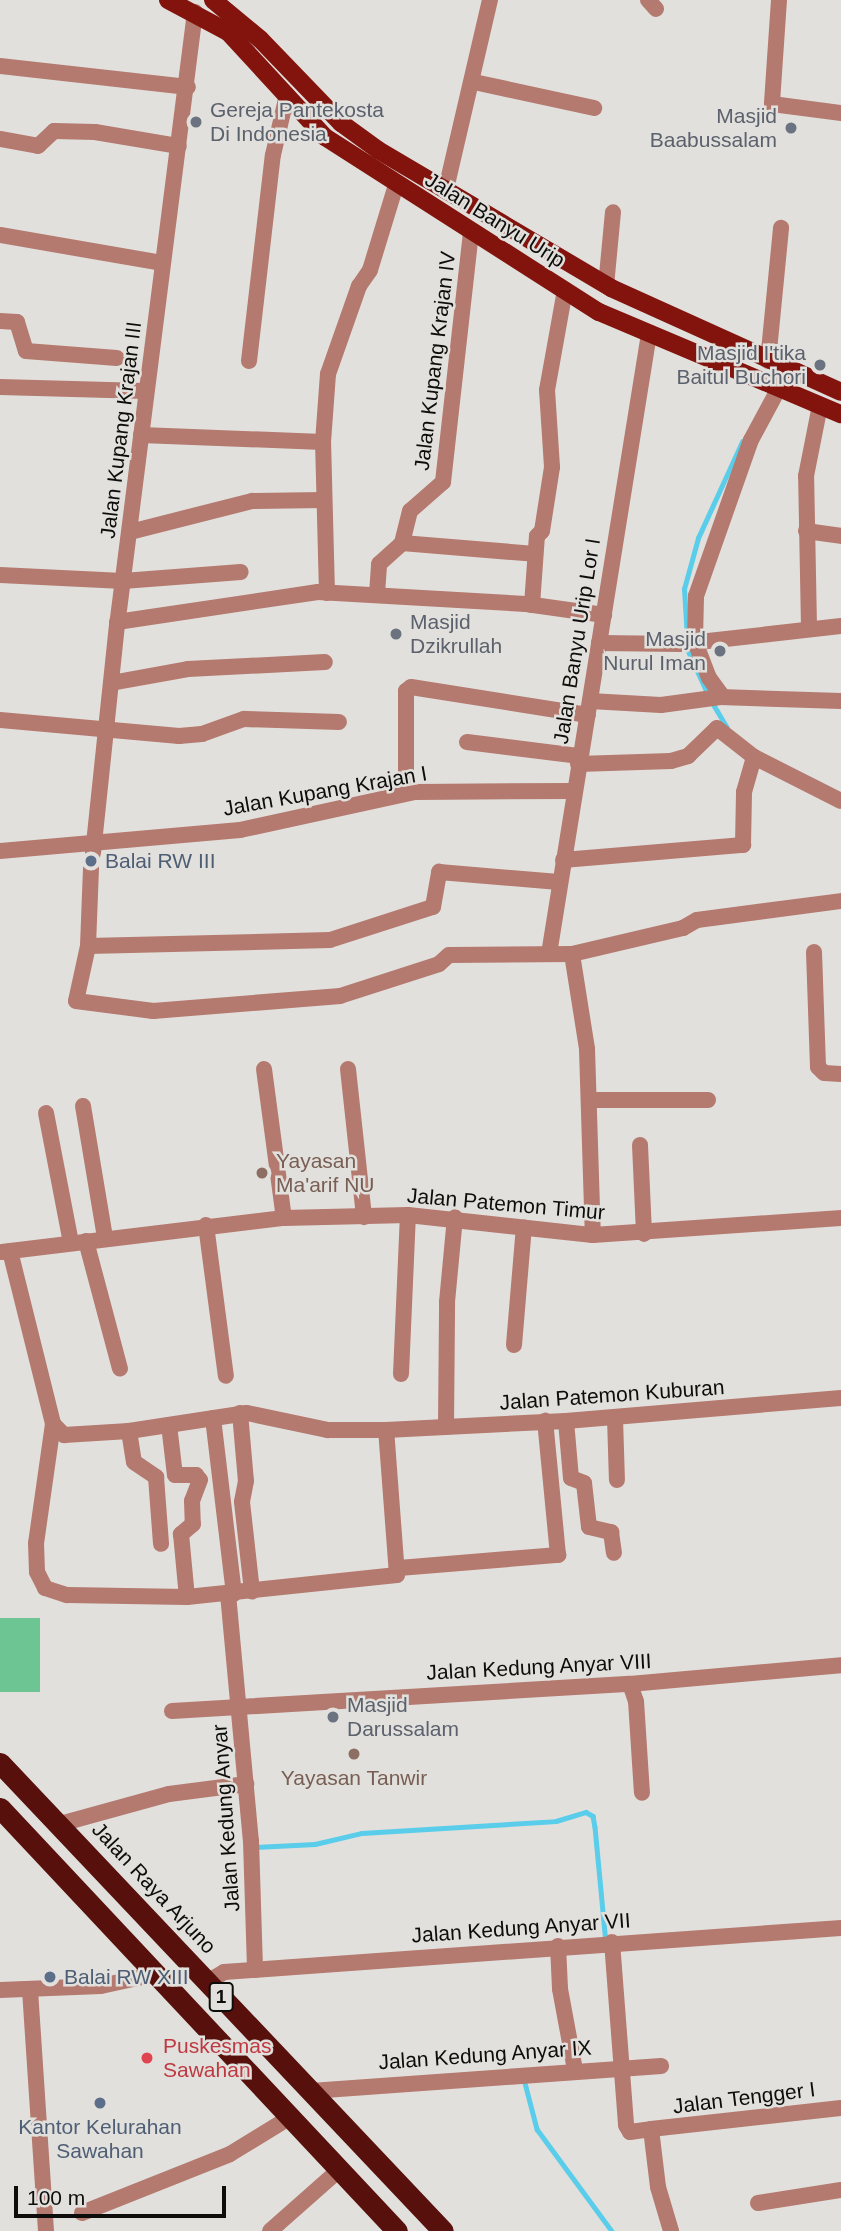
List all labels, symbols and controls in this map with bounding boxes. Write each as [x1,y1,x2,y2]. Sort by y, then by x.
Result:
place label: Gereja Pantekosta Di Indonesia [210,97,384,147]
place label: Masjid Baabussalam [650,103,777,153]
marker: Gereja Pantekosta Di Indonesia [188,114,204,130]
marker: Masjid Baabussalam [783,120,799,136]
street label: Jalan Banyu Urip [421,167,569,273]
street label: Jalan Kupang Krajan IV [409,250,461,472]
street label: Jalan Kupang Krajan III [95,320,147,540]
place label: Masjid I'tika Baitul Buchori [676,340,806,390]
marker: Masjid I'tika Baitul Buchori [812,357,828,373]
street label: Jalan Banyu Urip Lor I [548,536,606,746]
place label: Masjid Dzikrullah [410,609,502,659]
marker: Masjid Dzikrullah [388,626,404,642]
place label: Masjid Nurul Iman [603,626,706,676]
marker: Masjid Nurul Iman [712,643,728,659]
street label: Jalan Kupang Krajan I [221,761,429,821]
place label: Balai RW III [105,848,215,874]
marker: Balai RW III [83,853,99,869]
place label: Yayasan Ma'arif NU [276,1148,375,1198]
marker: Yayasan Ma'arif NU [254,1165,270,1181]
street label: Jalan Patemon Timur [406,1183,606,1225]
street label: Jalan Patemon Kuburan [499,1375,725,1415]
street label: Jalan Kedung Anyar VIII [425,1648,653,1686]
place label: Masjid Darussalam [347,1692,459,1742]
marker: Masjid Darussalam [325,1709,341,1725]
street label: Jalan Kedung Anyar [207,1723,245,1913]
marker: Yayasan Tanwir [346,1746,362,1762]
place label: Yayasan Tanwir [281,1765,427,1791]
street label: Jalan Raya Arjuno [86,1817,222,1959]
street label: Jalan Kedung Anyar VII [410,1908,632,1948]
place label: Balai RW XIII [64,1964,188,1990]
marker: Balai RW XIII [42,1969,58,1985]
road number: 1 [207,1982,235,2012]
place label: Puskesmas Sawahan [163,2033,272,2083]
street label: Jalan Kedung Anyar IX [377,2035,593,2075]
marker: Puskesmas Sawahan [137,2048,157,2068]
street label: Jalan Tengger I [671,2077,817,2119]
marker: Kantor Kelurahan Sawahan [92,2095,108,2111]
place label: Kantor Kelurahan Sawahan [18,2114,182,2164]
scale bar [18,2172,229,2216]
text: 100 m [27,2186,85,2209]

